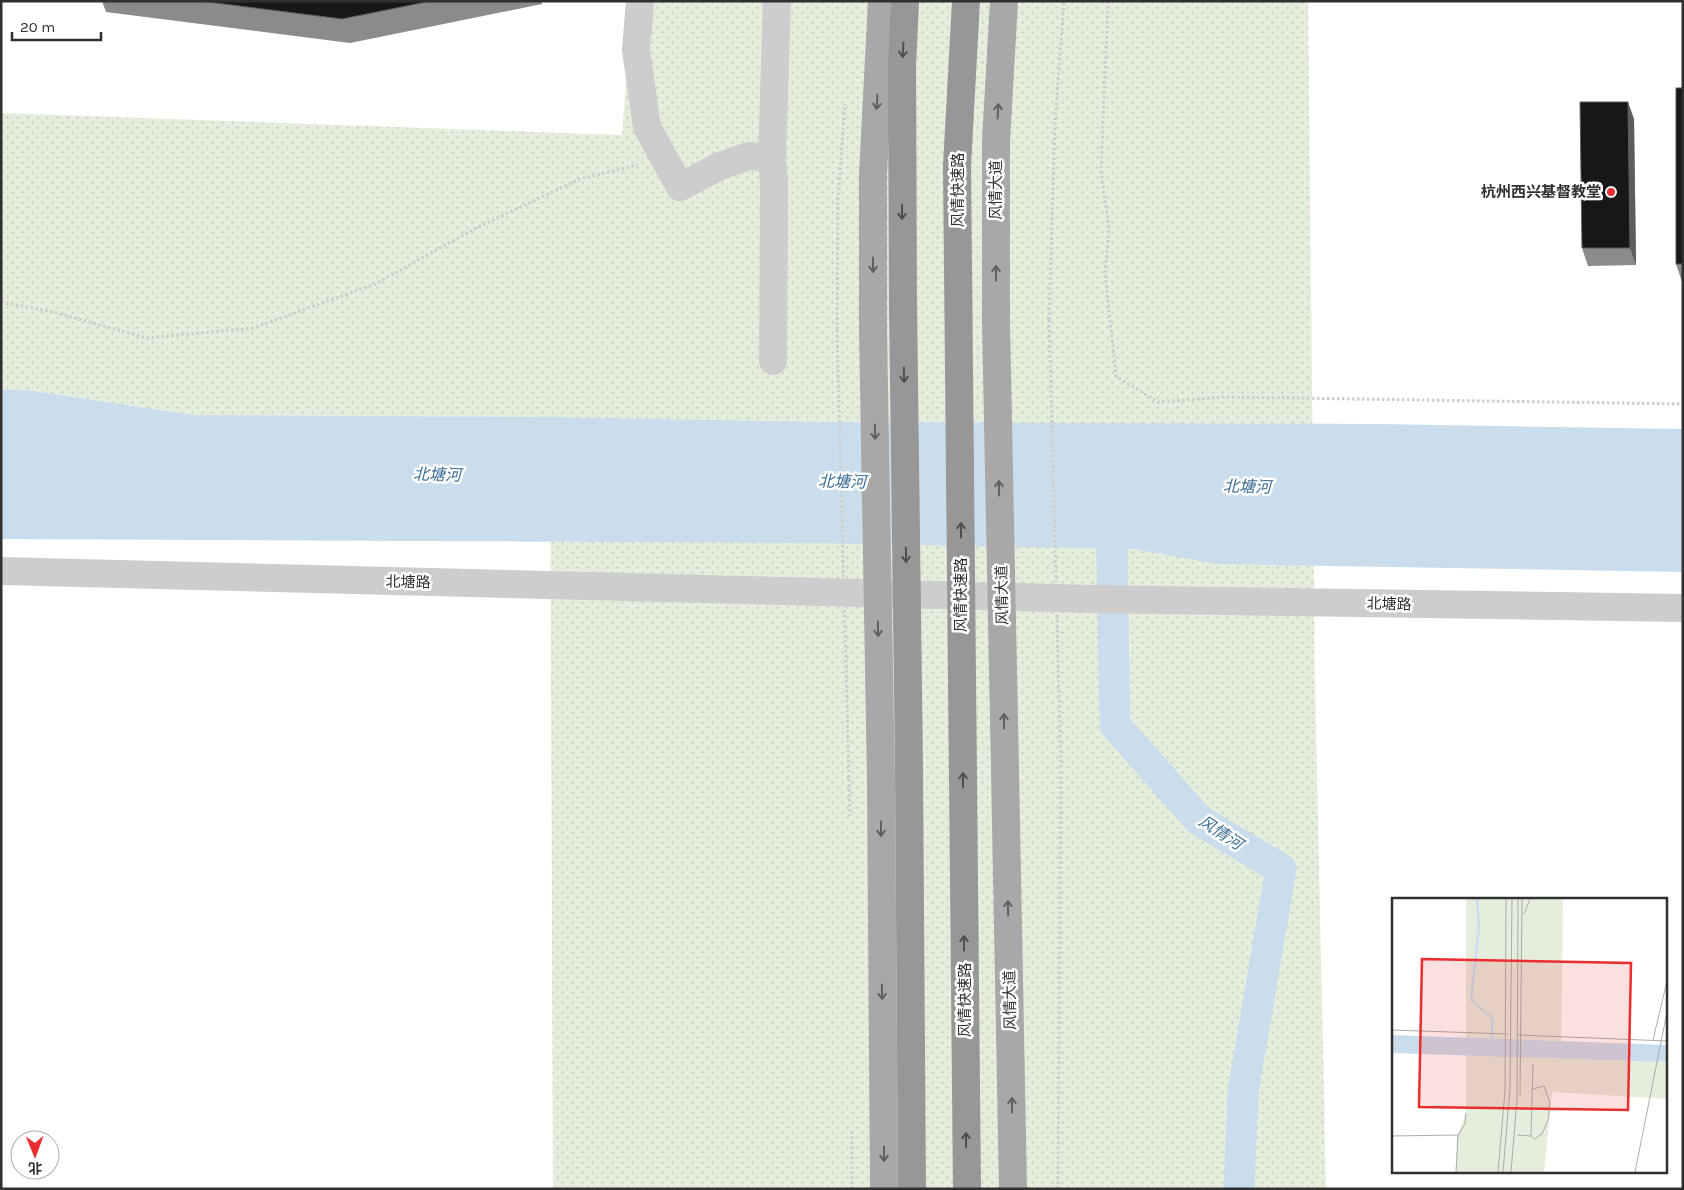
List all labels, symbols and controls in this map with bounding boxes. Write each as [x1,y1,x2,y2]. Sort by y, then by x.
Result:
scale bar [12,10,101,42]
text: 20 m [20,18,55,36]
one-way arrow [898,42,907,58]
one-way arrow [872,94,881,110]
one-way arrow [993,103,1002,119]
street label: 风情快速路 [949,152,967,228]
street label: 风情大道 [987,160,1005,220]
place label: 杭州西兴基督教堂 [1481,183,1601,201]
marker: 杭州西兴基督教堂 [1605,186,1617,198]
one-way arrow [898,204,907,220]
one-way arrow [868,256,878,273]
one-way arrow [991,266,1001,282]
one-way arrow [899,366,909,383]
one-way arrow [870,424,880,440]
water label: 北塘河 [413,465,464,484]
water label: 北塘河 [818,472,869,491]
water label: 北塘河 [1223,477,1274,496]
one-way arrow [995,481,1004,497]
one-way arrow [956,522,966,538]
one-way arrow [902,547,911,563]
street label: 风情快速路 [952,557,970,633]
street label: 风情大道 [992,565,1012,625]
street label: 北塘路 [385,573,431,591]
street label: 北塘路 [1366,595,1412,613]
one-way arrow [873,621,883,637]
one-way arrow [999,713,1009,730]
one-way arrow [958,772,968,788]
water label: 风情河 [1195,811,1249,855]
one-way arrow [876,821,886,837]
inset map [1392,898,1666,1172]
one-way arrow [1003,900,1013,916]
one-way arrow [960,935,969,951]
street label: 风情快速路 [956,962,974,1038]
street label: 风情大道 [1000,970,1020,1030]
one-way arrow [877,984,887,1000]
one-way arrow [1008,1097,1017,1113]
north arrow [10,1130,60,1180]
one-way arrow [961,1132,971,1148]
one-way arrow [879,1146,889,1162]
text: 北 [28,1159,42,1176]

